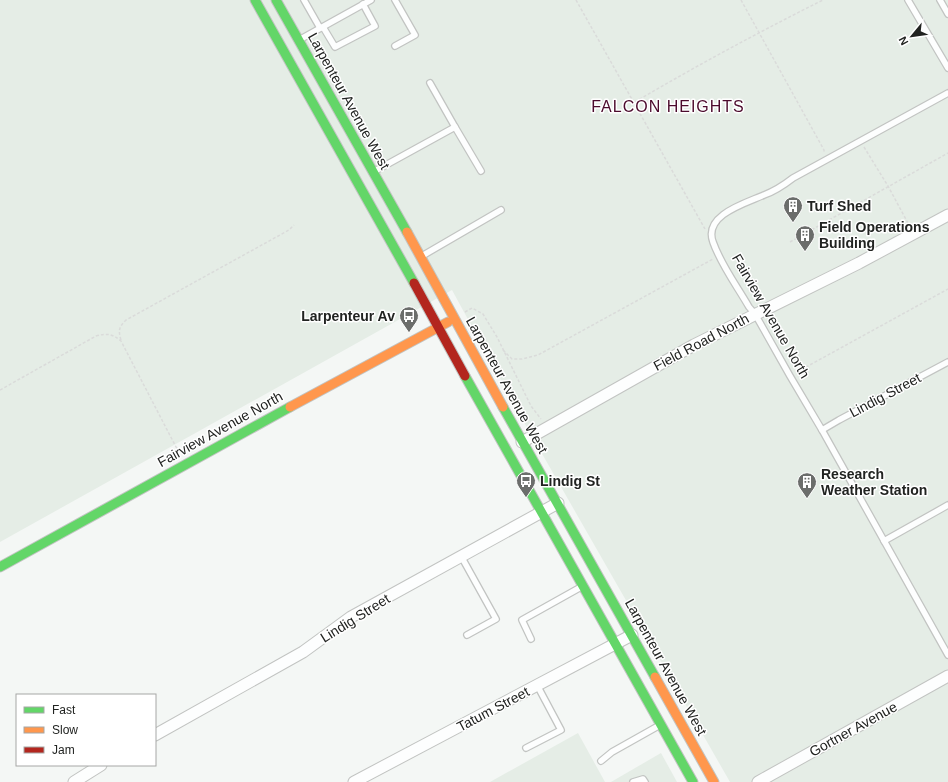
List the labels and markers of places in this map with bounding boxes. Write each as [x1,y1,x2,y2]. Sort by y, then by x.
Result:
building icon: Turf Shed [782,195,804,223]
place label: Turf Shed [807,198,871,214]
place label: Field Operations Building [819,219,930,251]
building icon: Field Operations Building [794,224,816,252]
bus stop icon: Larpenteur Av [398,305,420,333]
place label: Larpenteur Av [301,308,395,324]
place label: Research Weather Station [821,466,927,498]
bus stop icon: Lindig St [515,470,537,498]
building icon: Research Weather Station [796,471,818,499]
place label: Lindig St [540,473,600,489]

